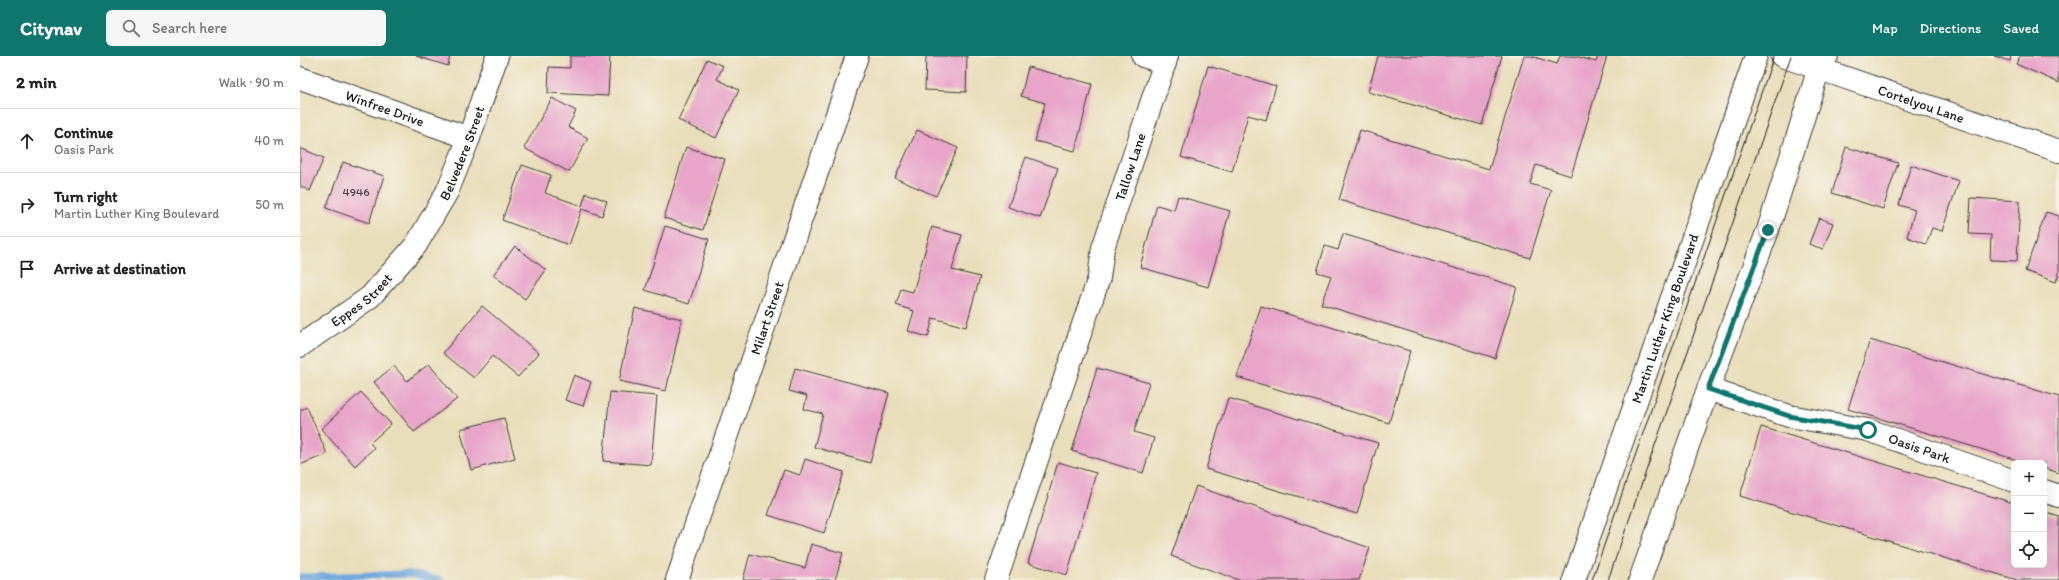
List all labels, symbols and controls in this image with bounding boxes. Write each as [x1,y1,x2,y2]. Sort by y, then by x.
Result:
search box [106,10,386,46]
text: Citynav [20,17,82,40]
icon: search [120,17,142,39]
text: Search here [152,19,227,37]
text: Map [1872,20,1898,37]
text: Directions [1920,20,1981,37]
text: Saved [2003,20,2039,37]
text: 2 min [16,72,56,92]
text: Walk · 90 m [219,75,284,90]
street label: Cortelyou Lane [1875,81,1967,127]
street label: Winfree Drive [343,87,427,131]
street label: Belvedere Street [436,104,488,204]
text: Continue [54,124,113,142]
icon: ahead [16,130,38,152]
street label: Tallow Lane [1111,130,1150,203]
text: 40 m [254,133,284,148]
text: Oasis Park [54,142,114,157]
house number: 4946 [342,185,370,199]
text: Turn right [54,188,118,206]
icon: right [16,194,38,216]
text: 50 m [255,197,284,212]
text: Martin Luther King Boulevard [54,206,219,221]
route end [1759,221,1777,239]
street label: Martin Luther King Boulevard [1628,231,1703,406]
icon: arrive [16,258,38,280]
text: Arrive at destination [54,260,186,278]
street label: Eppes Street [328,270,396,331]
street label: Milart Street [747,279,788,357]
route start [1859,421,1877,439]
street label: Oasis Park [1886,430,1953,467]
map controls [2011,460,2047,568]
button: + [2011,460,2047,496]
button: − [2011,496,2047,532]
button: locate [2011,532,2047,568]

